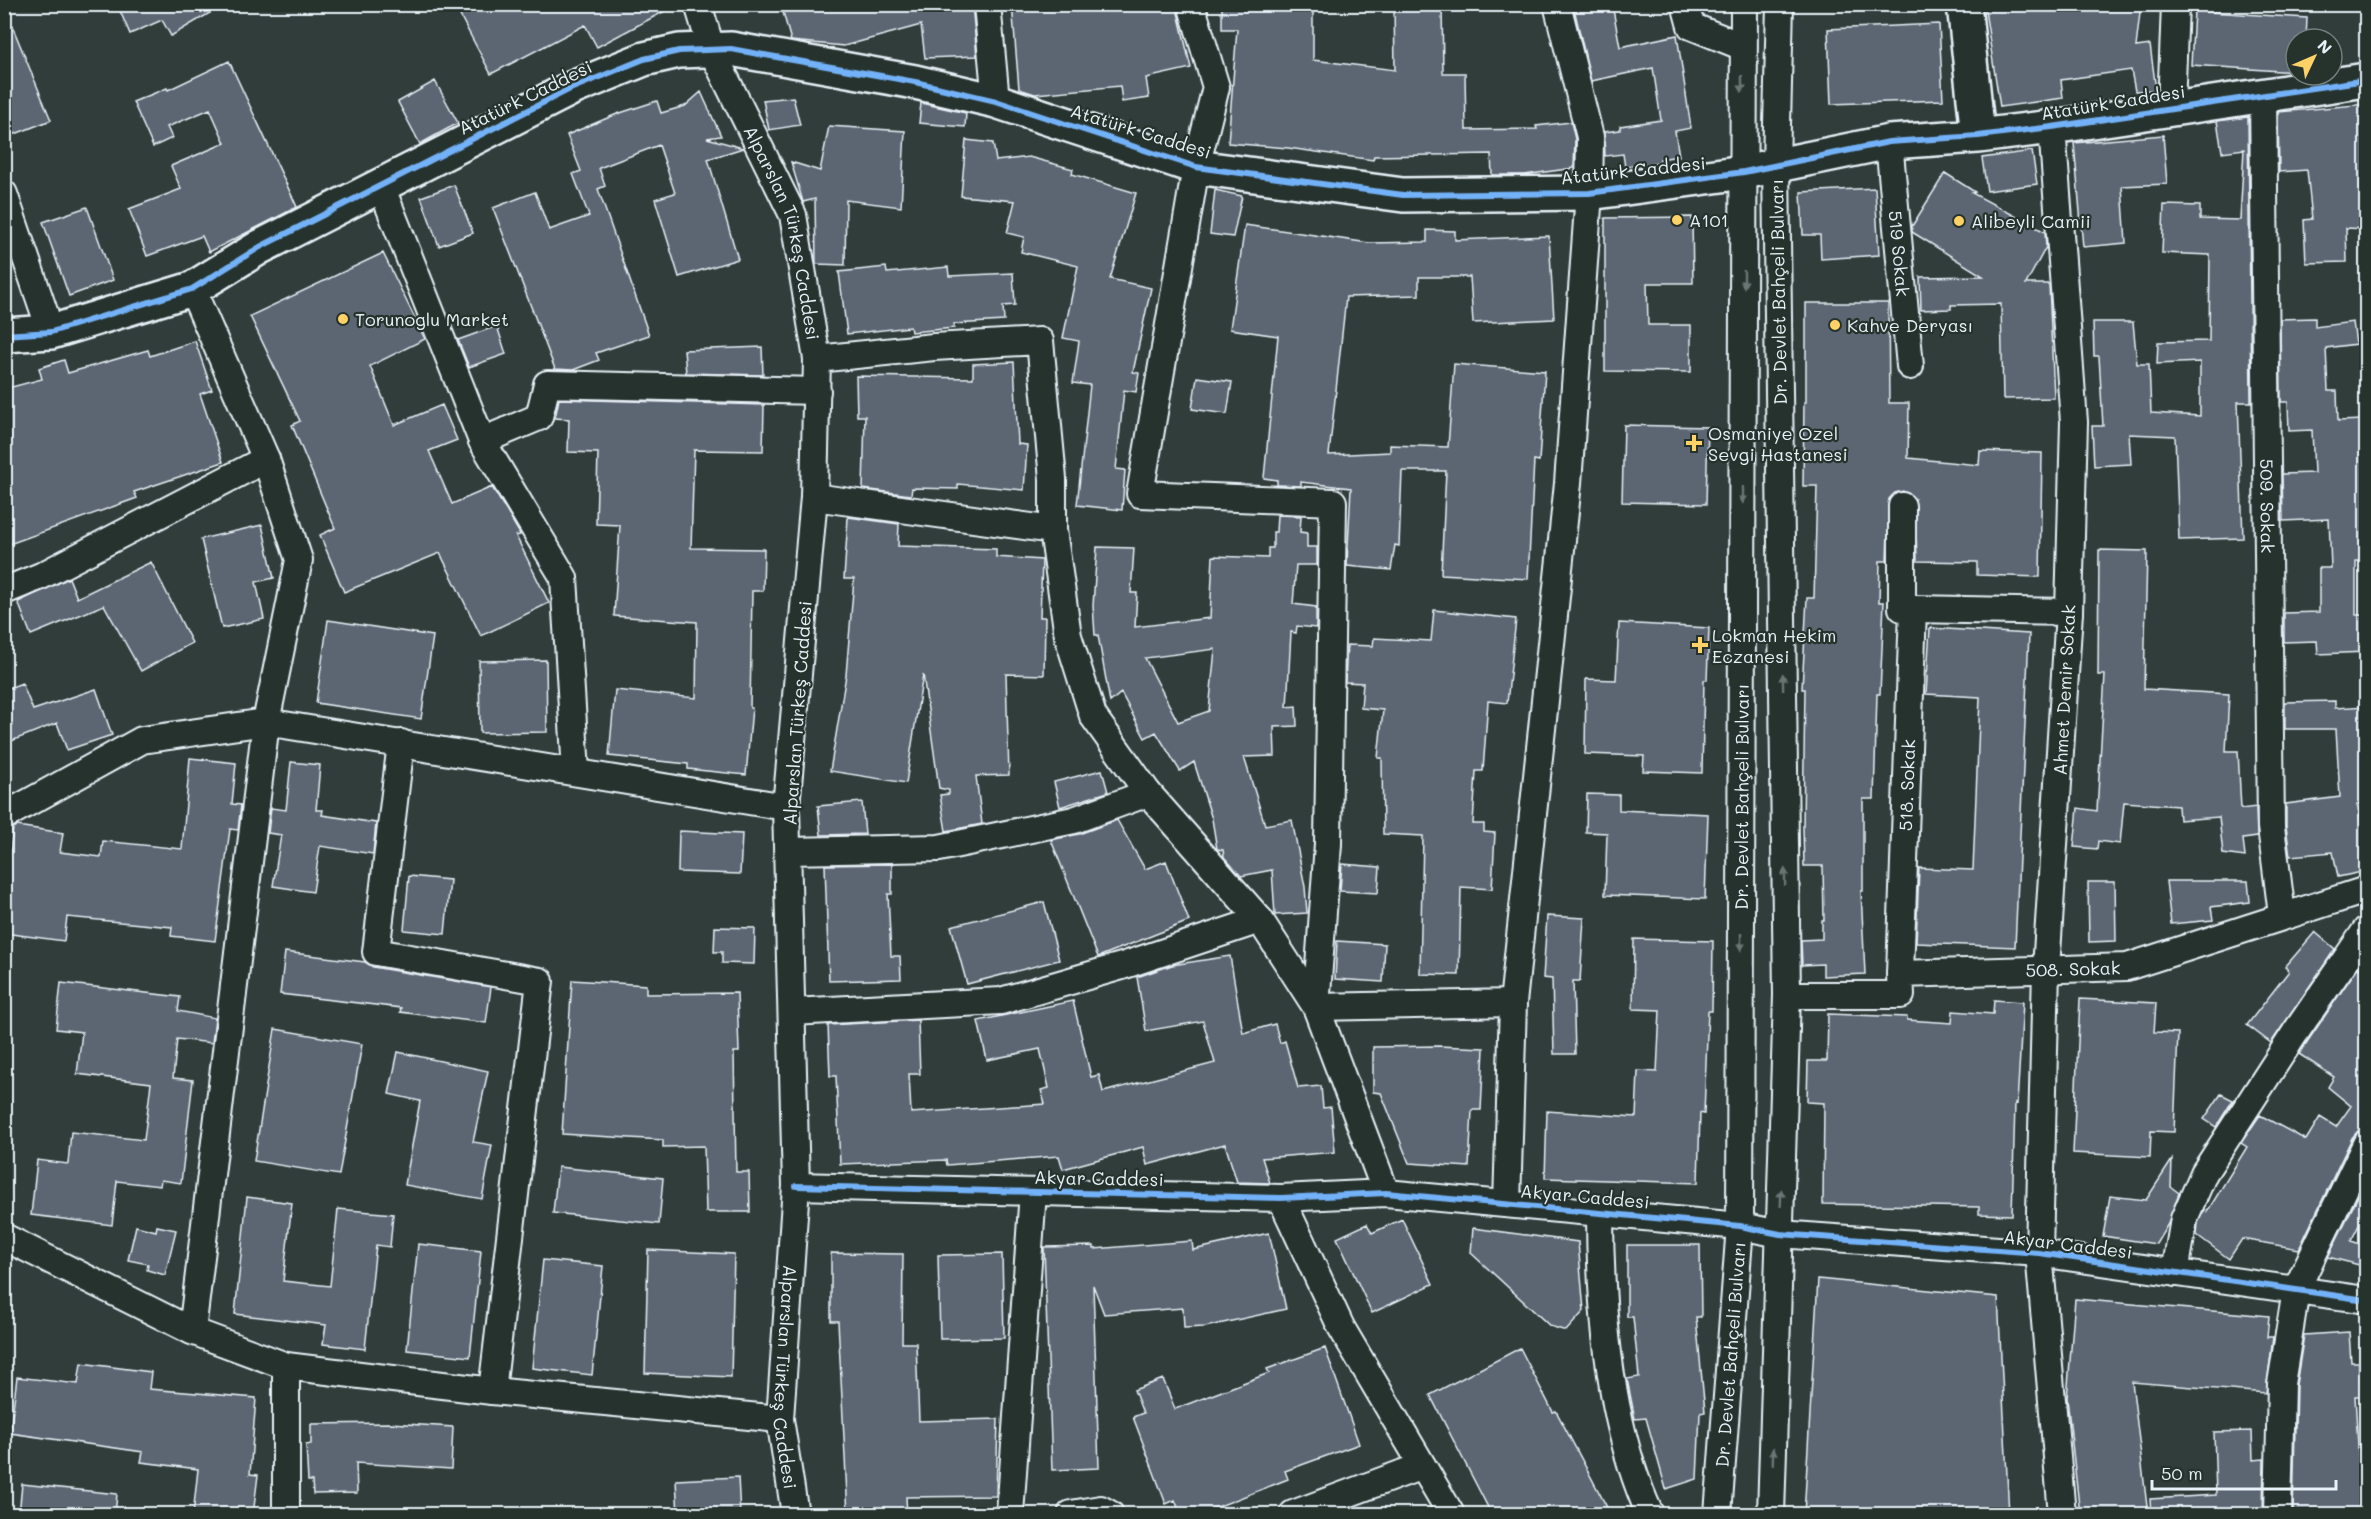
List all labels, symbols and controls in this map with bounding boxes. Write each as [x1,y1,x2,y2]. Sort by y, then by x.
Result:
north arrow [2284,27,2344,87]
text: N [2313,35,2337,58]
street label: Atatürk Caddesi [454,54,596,140]
one-way arrow [1737,74,1747,93]
street label: Atatürk Caddesi [2039,79,2187,125]
street label: Atatürk Caddesi [1068,98,1214,164]
street label: Alparslan Türkeş Caddesi [739,121,826,342]
street label: Atatürk Caddesi [1559,150,1707,190]
street label: Dr. Devlet Bahçeli Bulvarı [1764,179,1792,405]
place label: A101 [1689,208,1729,232]
place label: Alibeyli Camii [1971,209,2091,233]
street label: 519 Sokak [1883,210,1915,298]
marker: A101 [1670,213,1684,227]
marker: Alibeyli Camii [1952,214,1966,228]
one-way arrow [1739,269,1749,288]
place label: Torunoglu Market [355,307,509,331]
marker: Torunoglu Market [336,312,350,326]
place label: Kahve Deryası [1847,313,1973,337]
marker: Kahve Deryası [1828,318,1842,332]
place label: Osmaniye Ozel Sevgi Hastanesi [1708,421,1848,466]
marker: Osmaniye Ozel Sevgi Hastanesi [1685,434,1703,452]
street label: 509. Sokak [2255,459,2280,553]
one-way arrow [1738,485,1748,504]
street label: Alparslan Türkeş Caddesi [777,600,817,826]
street label: Ahmet Demir Sokak [2048,604,2080,776]
place label: Lokman Hekim Eczanesi [1712,623,1836,668]
marker: Lokman Hekim Eczanesi [1693,638,1707,652]
one-way arrow [1778,673,1788,692]
street label: Dr. Devlet Bahçeli Bulvarı [1729,684,1754,910]
street label: 518. Sokak [1893,739,1920,831]
one-way arrow [1780,868,1790,887]
one-way arrow [1736,932,1746,951]
street label: 508. Sokak [2025,955,2121,982]
street label: Akyar Caddesi [1034,1165,1164,1191]
street label: Akyar Caddesi [1519,1178,1651,1214]
one-way arrow [1776,1189,1786,1208]
street label: Akyar Caddesi [2002,1224,2134,1264]
street label: Dr. Devlet Bahçeli Bulvarı [1710,1241,1751,1468]
street label: Alparslan Türkeş Caddesi [768,1264,803,1491]
one-way arrow [1768,1447,1778,1466]
scale bar [2152,1453,2336,1491]
text: 50 m [2161,1461,2203,1485]

